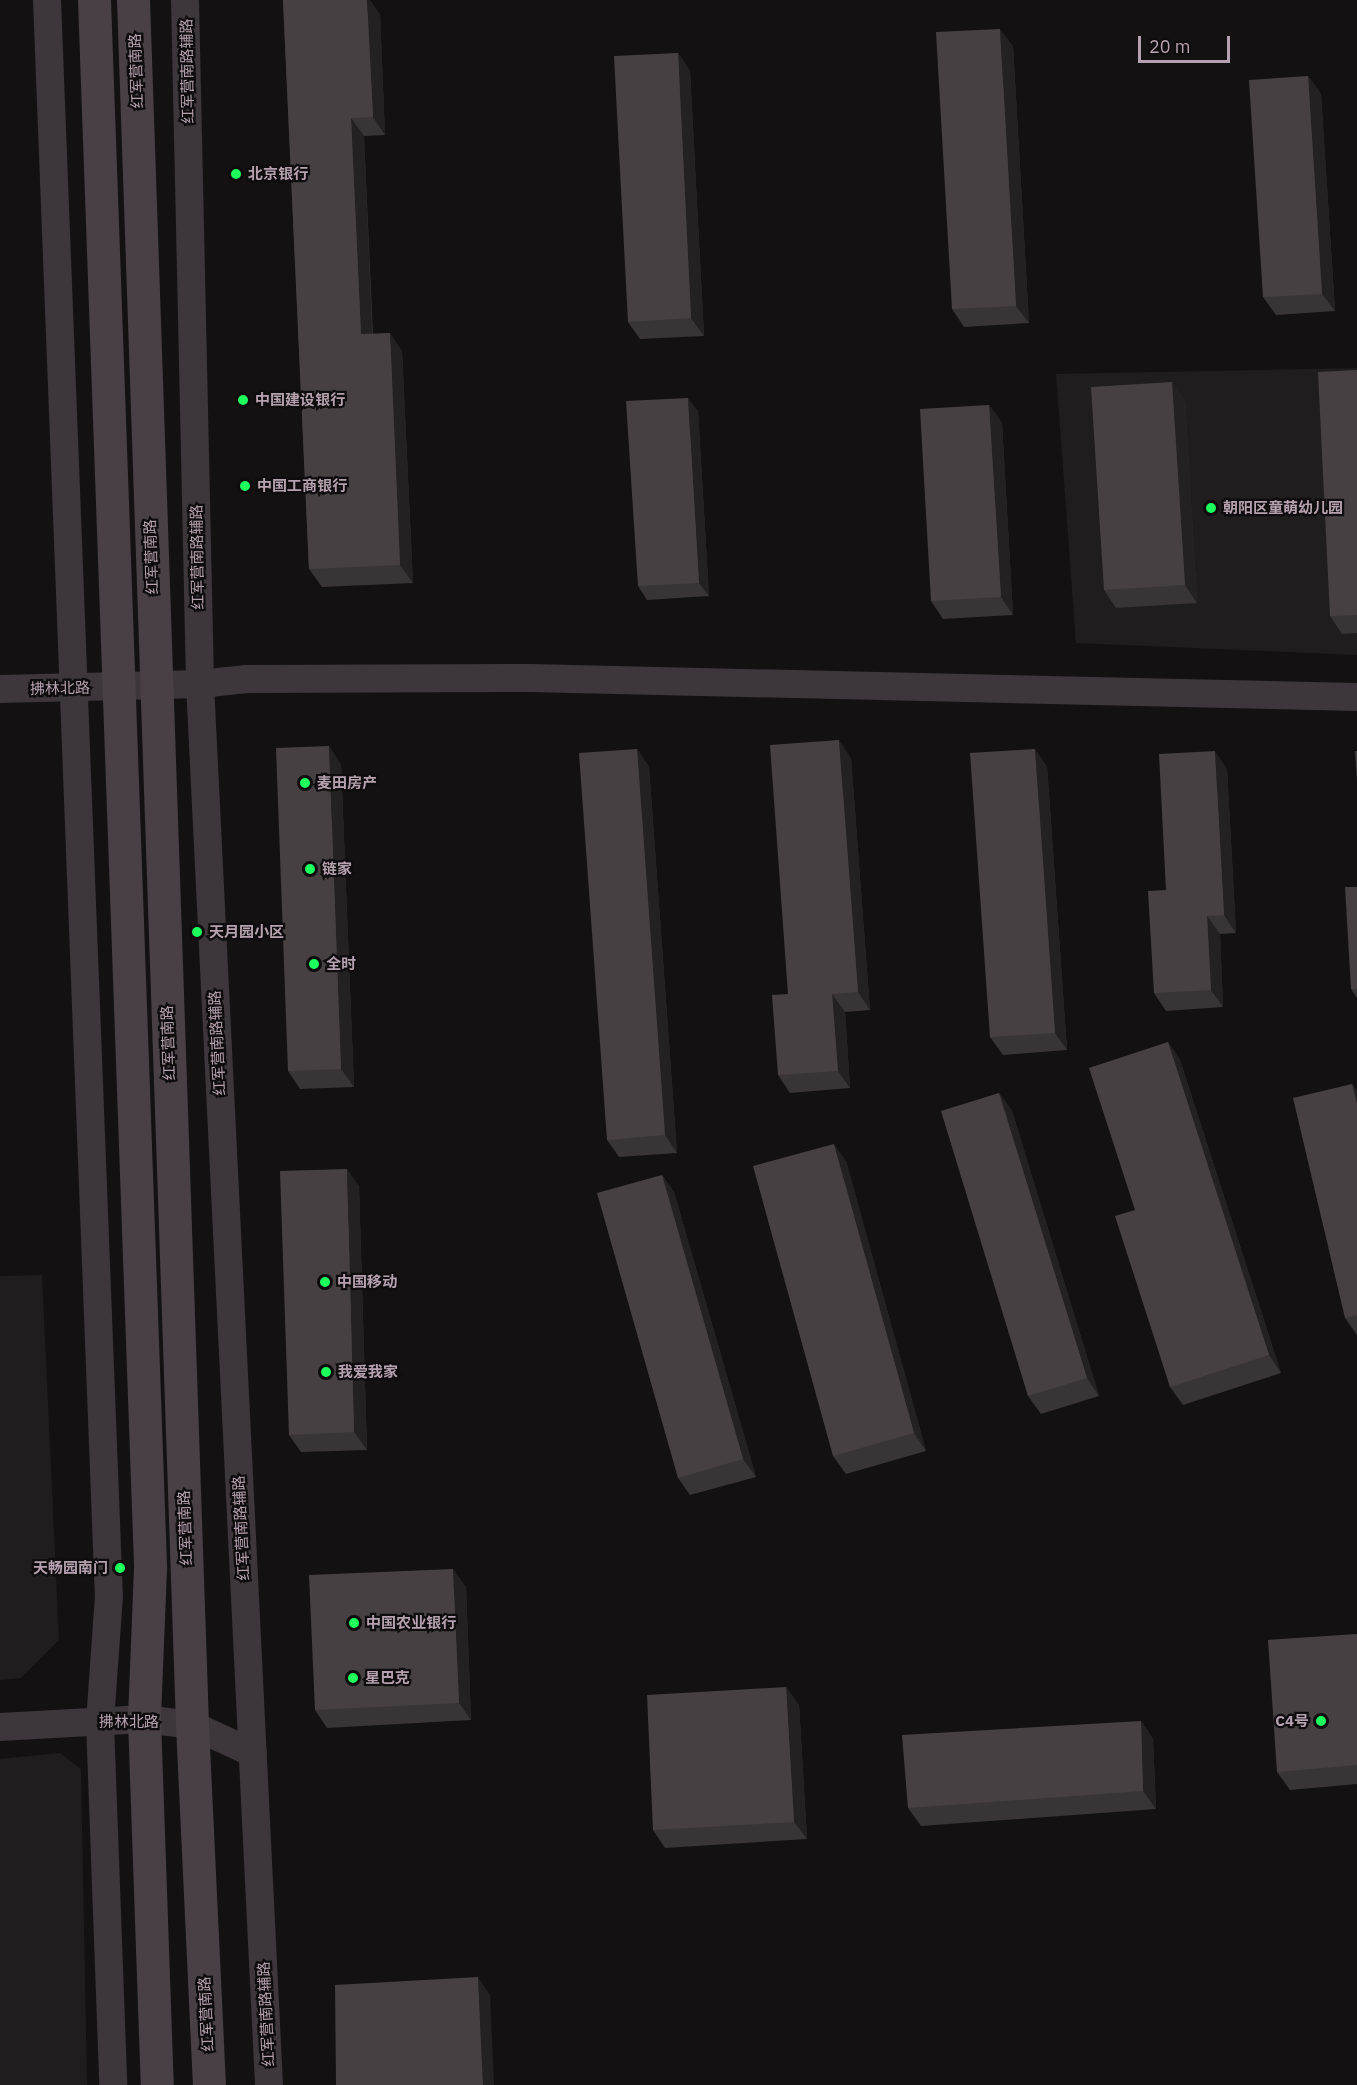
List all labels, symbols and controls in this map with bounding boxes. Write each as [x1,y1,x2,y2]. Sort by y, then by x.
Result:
street label: 红军营南路辅路 [177,18,197,124]
scale bar [1141,24,1232,62]
street label: 红军营南路 [126,33,146,109]
text: 20 m [1149,35,1191,58]
place label: 北京银行 [248,165,308,183]
marker: 北京银行 [229,167,243,181]
place label: 中国建设银行 [255,391,345,409]
marker: 中国建设银行 [236,393,250,407]
place label: 中国工商银行 [257,477,347,495]
marker: 中国工商银行 [238,479,252,493]
place label: 朝阳区童萌幼儿园 [1223,499,1343,517]
marker: 朝阳区童萌幼儿园 [1204,501,1218,515]
street label: 红军营南路辅路 [187,504,207,610]
street label: 红军营南路 [141,519,161,595]
street label: 拂林北路 [30,678,90,698]
place label: 麦田房产 [317,774,377,792]
marker: 麦田房产 [298,776,312,790]
place label: 链家 [322,860,352,878]
marker: 链家 [303,862,317,876]
place label: 天月园小区 [209,923,284,941]
marker: 天月园小区 [190,925,204,939]
place label: 全时 [326,955,356,973]
marker: 全时 [307,957,321,971]
street label: 红军营南路辅路 [205,990,229,1096]
street label: 红军营南路 [158,1005,178,1081]
place label: 中国移动 [337,1273,397,1291]
marker: 中国移动 [318,1275,332,1289]
place label: 我爱我家 [338,1363,398,1381]
marker: 我爱我家 [319,1365,333,1379]
street label: 红军营南路辅路 [229,1475,253,1581]
street label: 红军营南路 [175,1490,195,1566]
place label: 天畅园南门 [33,1559,108,1577]
marker: 天畅园南门 [113,1561,127,1575]
place label: 中国农业银行 [366,1614,456,1632]
marker: 中国农业银行 [347,1616,361,1630]
place label: 星巴克 [365,1669,410,1687]
marker: 星巴克 [346,1671,360,1685]
place label: C4号 [1275,1712,1309,1730]
street label: 拂林北路 [99,1713,159,1731]
marker: C4号 [1314,1714,1328,1728]
street label: 红军营南路辅路 [254,1961,278,2067]
street label: 红军营南路 [195,1976,217,2052]

